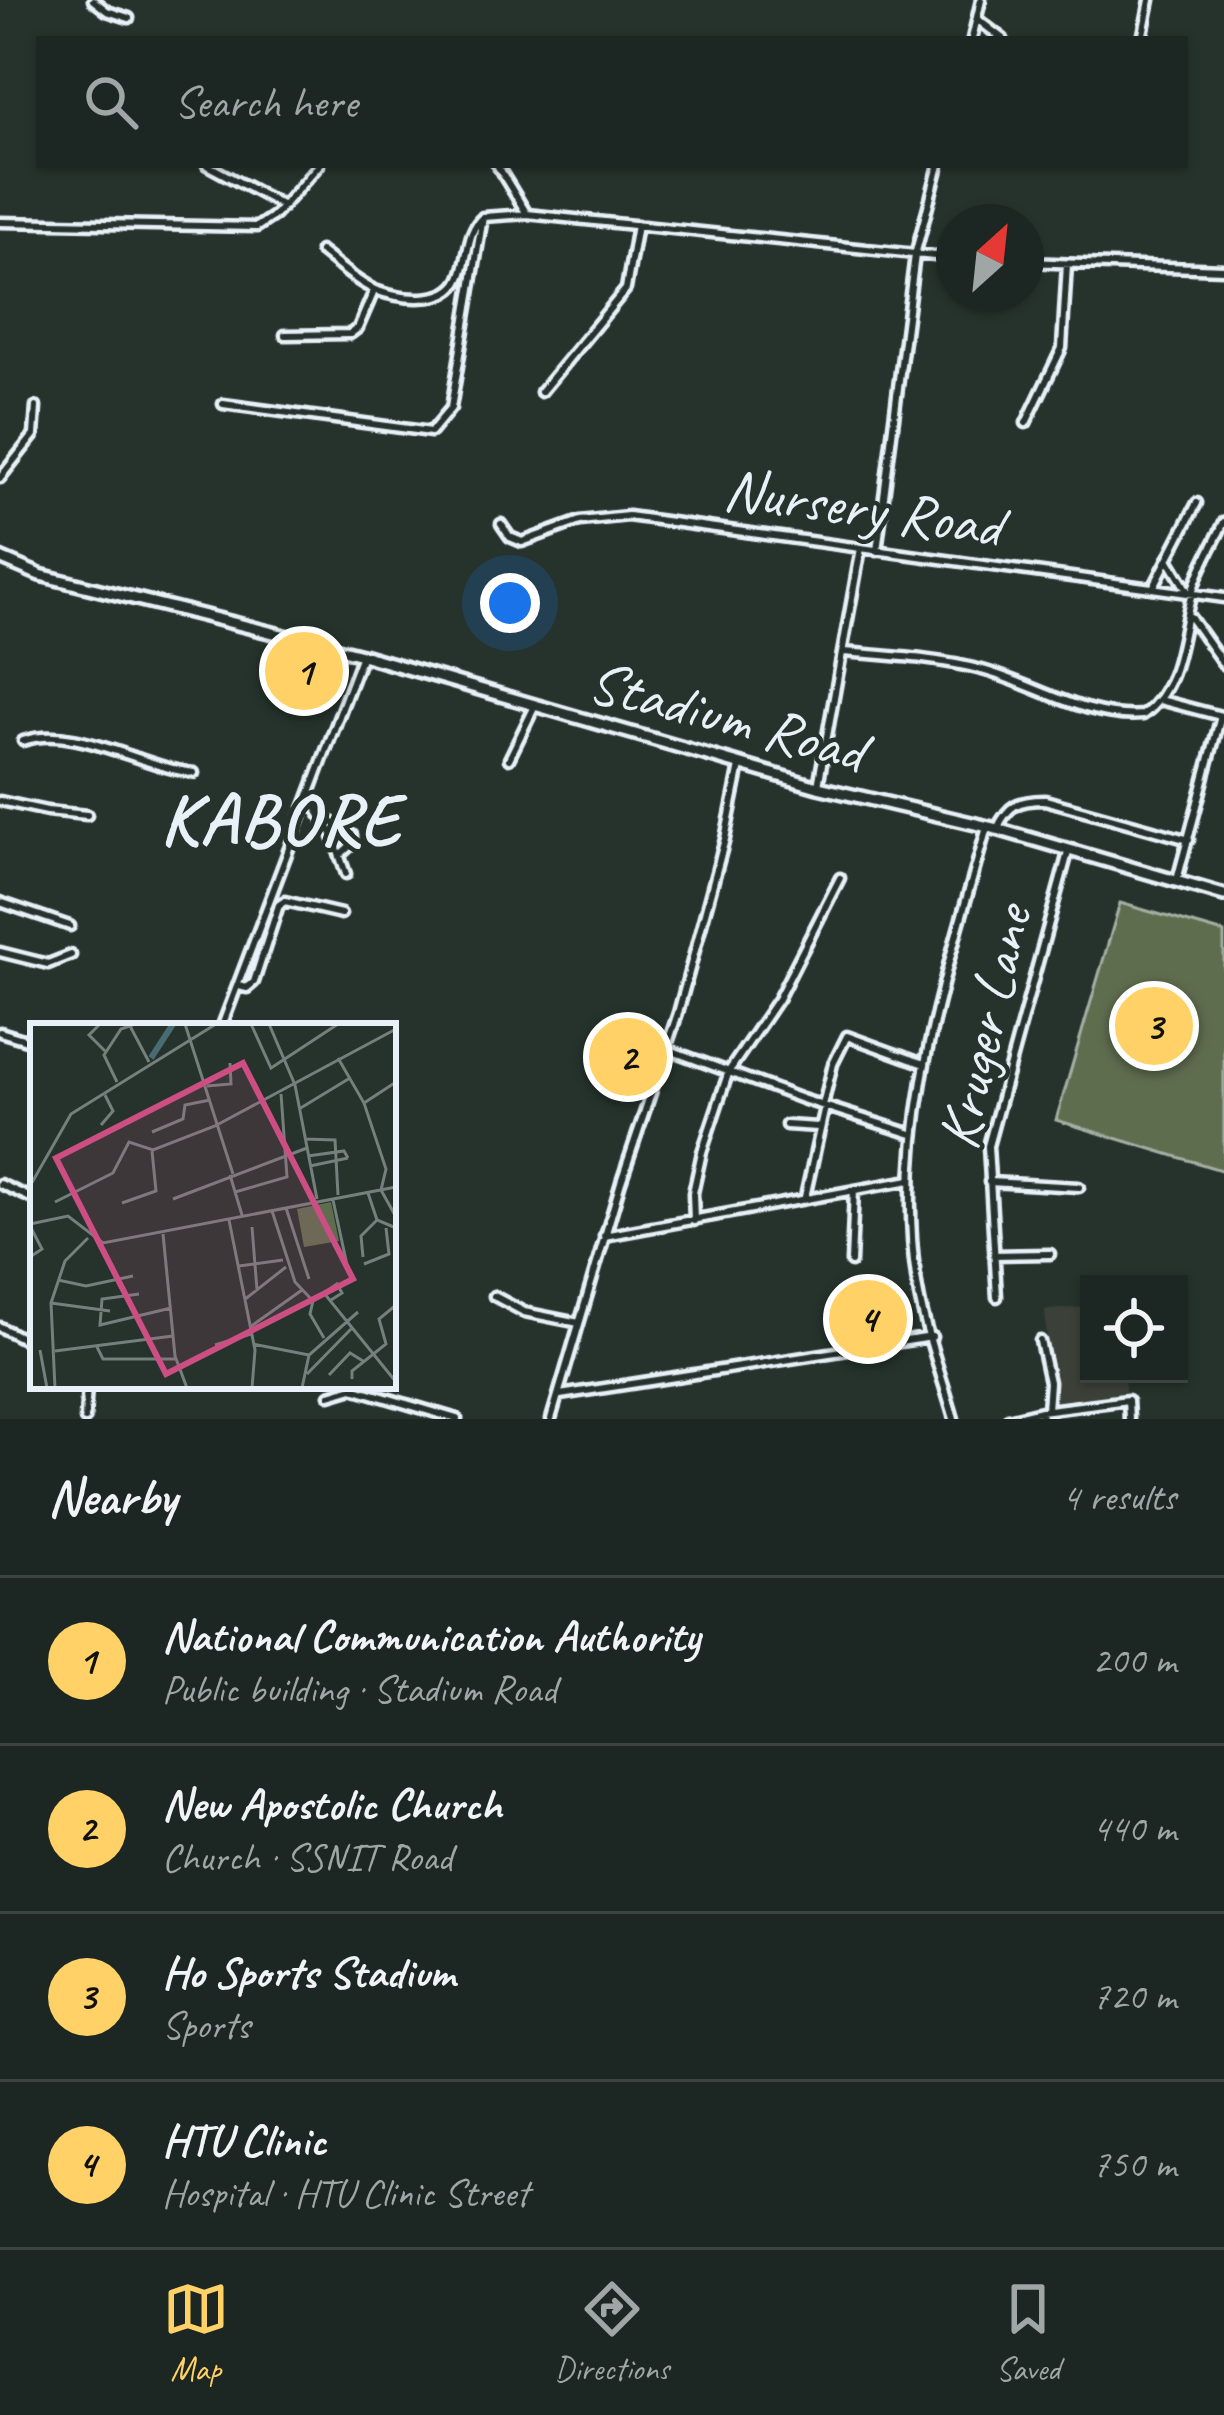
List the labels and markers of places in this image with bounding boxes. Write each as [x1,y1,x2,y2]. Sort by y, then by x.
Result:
pin: 1 [265,626,343,716]
pin: 3 [1115,981,1193,1071]
pin: 2 [589,1012,667,1102]
pin: 4 [829,1274,907,1364]

